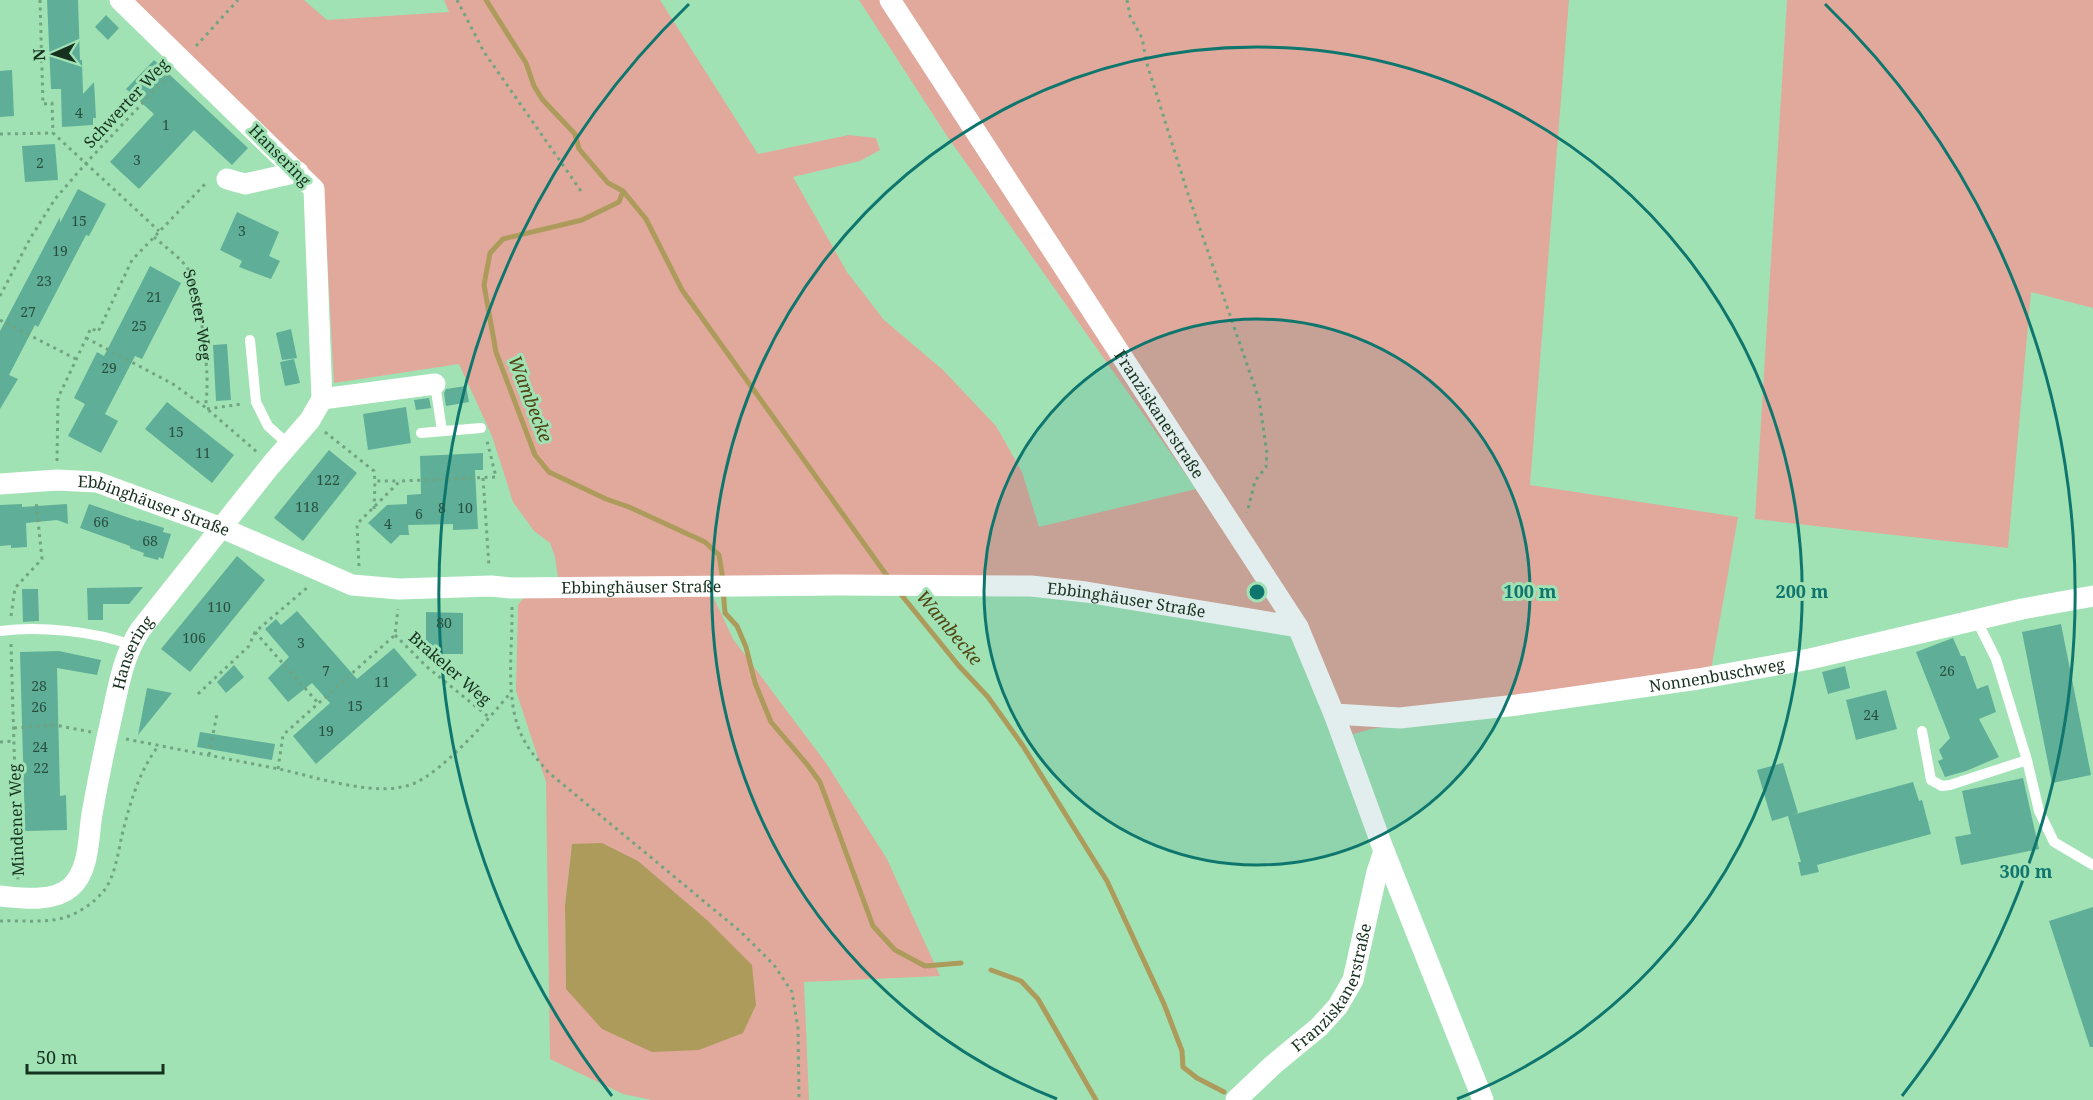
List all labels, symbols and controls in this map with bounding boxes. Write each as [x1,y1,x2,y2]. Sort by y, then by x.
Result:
north arrow [24,24,84,84]
text: N [28,48,50,62]
street label: Schwerter Weg [79,53,174,153]
house number: 4 [75,103,83,122]
house number: 1 [162,115,170,134]
street label: Hansering [244,119,316,191]
house number: 3 [133,150,141,169]
house number: 2 [36,153,44,172]
house number: 15 [71,211,87,230]
house number: 3 [238,221,246,240]
house number: 19 [52,241,68,260]
street label: Soester Weg [178,266,217,362]
house number: 23 [36,271,52,290]
house number: 21 [146,287,162,306]
house number: 27 [20,302,36,321]
house number: 25 [131,316,147,335]
street label: Franziskanerstraße [1109,345,1209,483]
water label: Wambecke [503,352,558,446]
house number: 29 [101,358,117,377]
house number: 15 [168,422,184,441]
house number: 11 [195,443,211,462]
street label: Ebbinghäuser Straße [77,470,233,541]
house number: 122 [316,470,340,489]
house number: 118 [295,497,319,516]
house number: 8 [438,498,446,517]
house number: 10 [457,498,473,517]
house number: 6 [415,504,423,523]
house number: 66 [93,512,109,531]
house number: 4 [384,514,392,533]
house number: 68 [142,531,158,550]
street label: Ebbinghäuser Straße [561,575,721,599]
street label: Ebbinghäuser Straße [1046,577,1207,623]
text: 100 m [1504,579,1557,603]
text: 200 m [1776,579,1829,603]
centre of rings [1247,582,1267,602]
water label: Wambecke [911,585,988,670]
house number: 110 [207,597,231,616]
street label: Hansering [107,611,159,692]
house number: 80 [436,613,452,632]
street label: Brakeler Weg [404,626,496,710]
house number: 106 [182,628,206,647]
house number: 3 [297,633,305,652]
street label: Nonnenbuschweg [1648,653,1787,697]
house number: 7 [322,661,330,680]
house number: 26 [1939,661,1955,680]
house number: 11 [374,672,390,691]
house number: 28 [31,676,47,695]
house number: 15 [347,696,363,715]
house number: 26 [31,697,47,716]
house number: 24 [1863,705,1879,724]
house number: 19 [318,721,334,740]
house number: 24 [32,737,48,756]
house number: 22 [33,758,49,777]
street label: Mindener Weg [3,763,29,877]
text: 300 m [2000,859,2053,883]
street label: Franziskanerstraße [1286,921,1376,1057]
scale bar [27,1037,164,1075]
text: 50 m [36,1045,78,1069]

